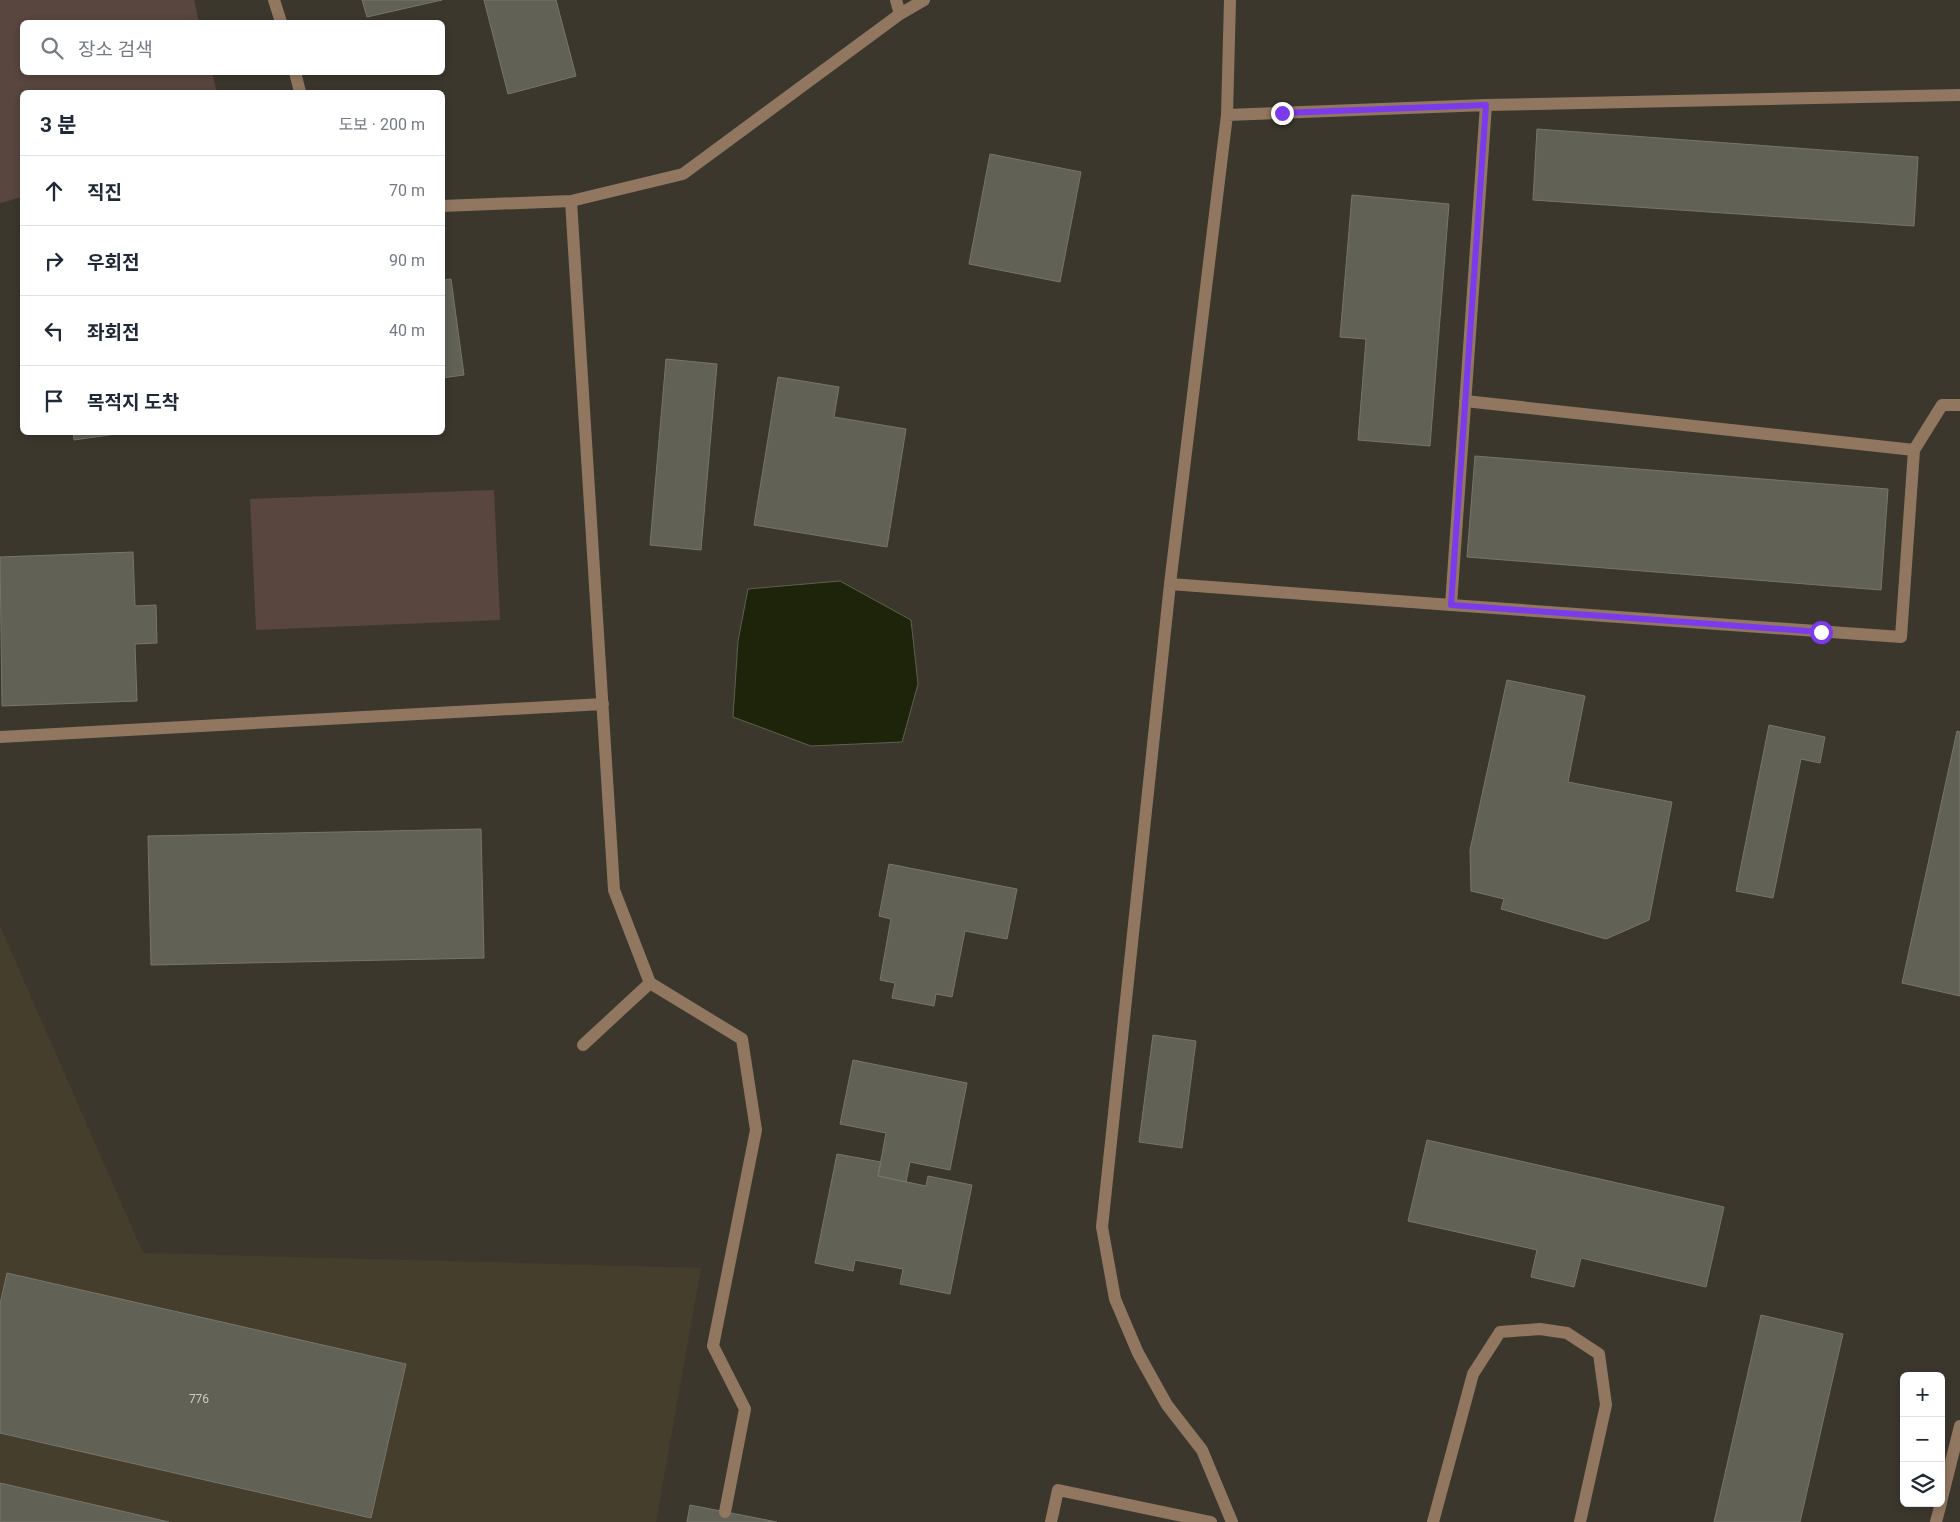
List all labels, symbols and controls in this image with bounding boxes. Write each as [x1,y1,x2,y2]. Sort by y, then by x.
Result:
search box [20,20,445,75]
icon: search [38,34,66,62]
text: 장소 검색 [78,38,153,61]
route end [1271,102,1294,125]
text: 3 분 [40,113,77,137]
text: 도보 · 200 m [338,115,425,134]
icon: ahead [40,177,68,205]
text: 직진 [87,181,122,204]
text: 70 m [389,181,425,200]
icon: right [40,247,68,275]
text: 우회전 [87,251,139,274]
text: 90 m [389,251,425,270]
icon: left [40,317,68,345]
text: 좌회전 [87,321,139,344]
text: 40 m [389,321,425,340]
icon: arrive [40,387,68,415]
text: 목적지 도착 [87,391,179,414]
route start [1810,621,1833,644]
map controls [1900,1372,1945,1507]
button: + [1900,1372,1945,1417]
house number: 776 [189,1392,209,1406]
button: − [1900,1417,1945,1462]
button: layers [1900,1462,1945,1507]

